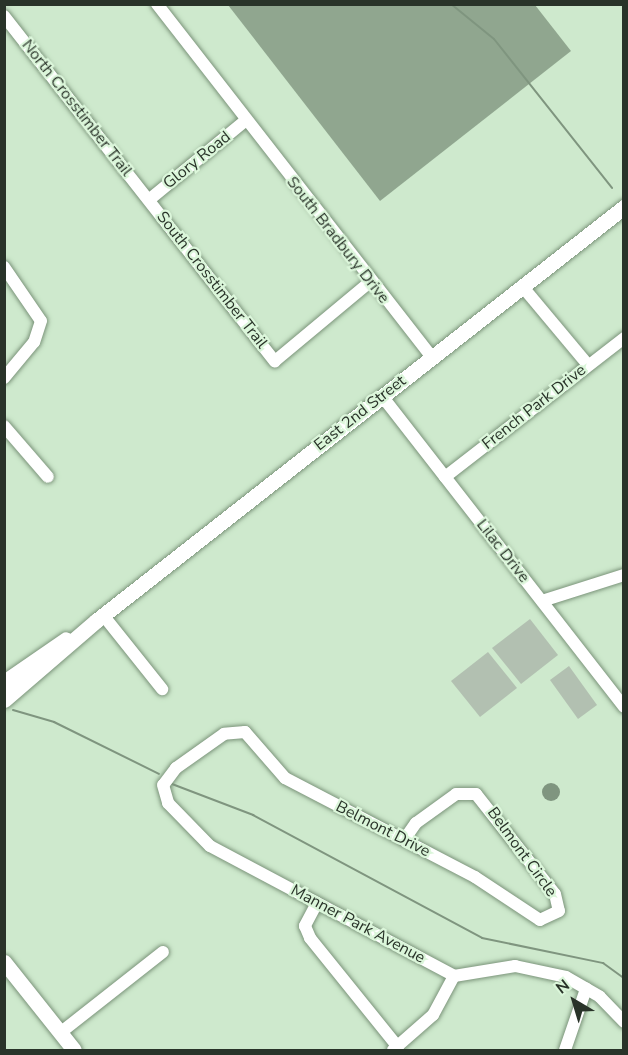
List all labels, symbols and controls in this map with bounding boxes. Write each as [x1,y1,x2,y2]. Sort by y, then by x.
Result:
street label: North Crosstimber Trail [18,36,136,180]
street label: Glory Road [160,127,234,193]
street label: South Bradbury Drive [283,173,393,307]
street label: South Crosstimber Trail [152,208,272,352]
street label: French Park Drive [478,361,590,453]
street label: East 2nd Street [310,371,410,455]
street label: Lilac Drive [472,516,534,586]
street label: Belmont Drive [333,797,433,861]
street label: Belmont Circle [483,803,561,901]
street label: Manner Park Avenue [288,881,428,967]
north arrow [544,971,604,1031]
text: N [551,974,574,999]

